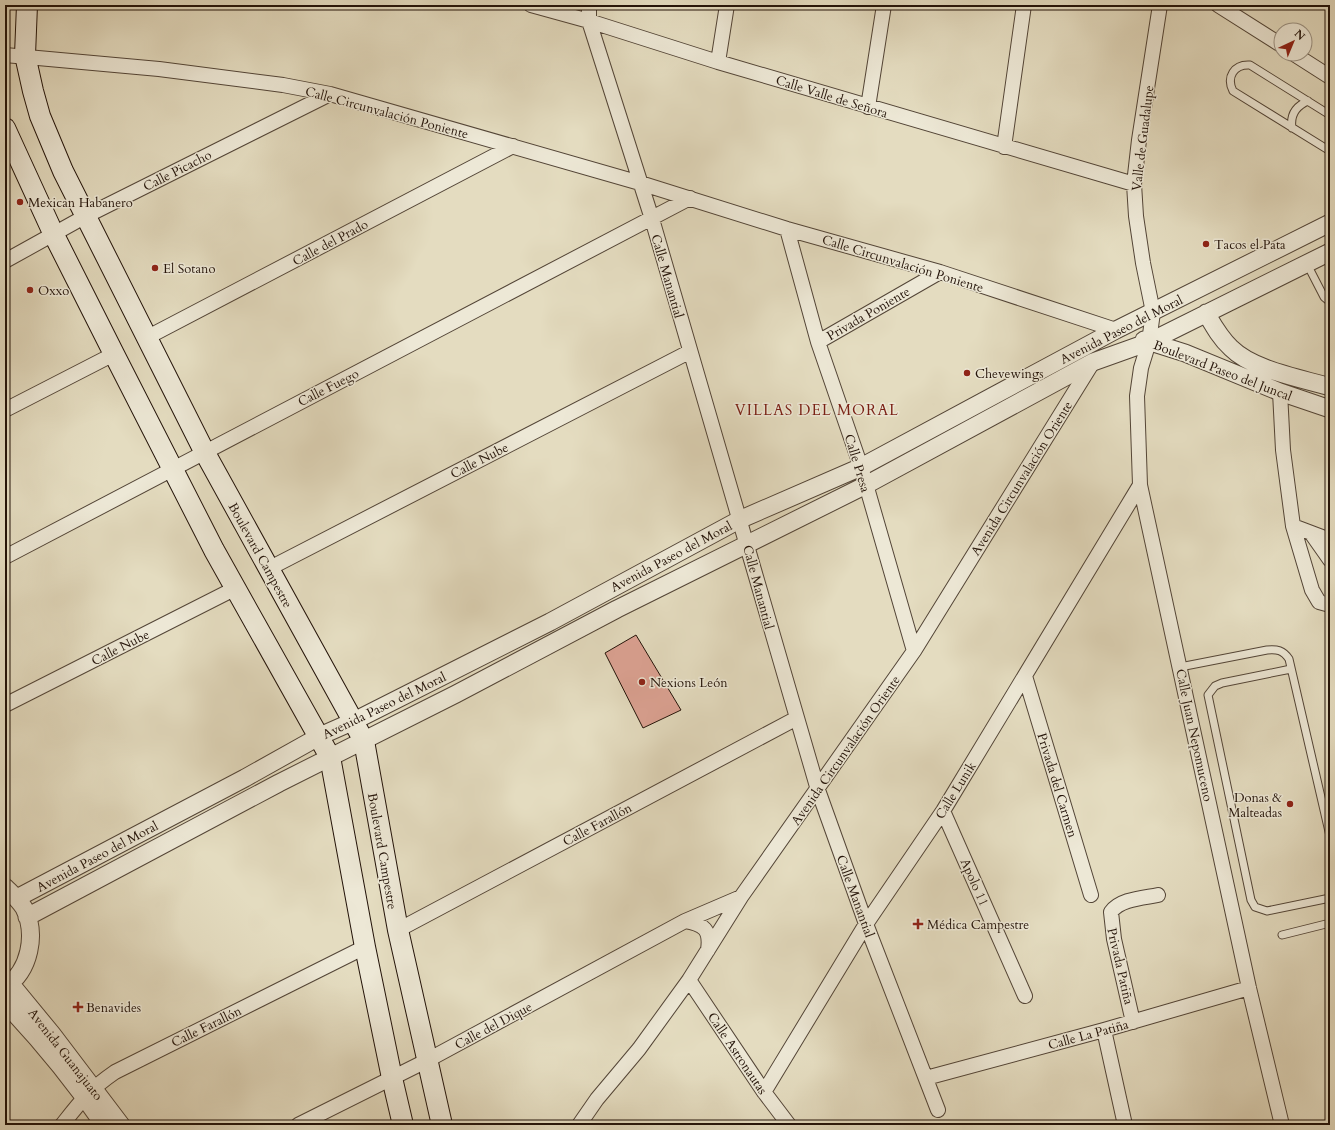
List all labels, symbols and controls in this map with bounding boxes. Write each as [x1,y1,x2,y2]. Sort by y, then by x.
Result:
north arrow [1273,22,1313,62]
text: N [1291,26,1309,44]
street label: Calle Valle de Señora [773,71,890,123]
street label: Calle Circunvalación Poniente [303,83,470,143]
street label: Valle de Guadalupe [1128,84,1158,192]
street label: Calle Picacho [140,146,215,196]
place label: Mexican Habanero [28,194,133,212]
marker: Mexican Habanero [15,197,25,207]
street label: Calle del Prado [290,215,371,270]
street label: Calle Circunvalación Poniente [820,231,986,297]
street label: Calle Manantial [646,232,688,321]
place label: Tacos el Pata [1214,236,1286,254]
marker: Tacos el Pata [1201,239,1211,249]
place label: El Sotano [163,260,216,278]
marker: El Sotano [150,263,160,273]
place label: Oxxo [38,282,69,300]
street label: Privada Poniente [824,283,914,345]
marker: Oxxo [25,285,35,295]
street label: Avenida Paseo del Moral [1057,291,1186,369]
street label: Boulevard Paseo del Juncal [1151,336,1295,406]
street label: Calle Fuego [295,365,362,411]
place label: Chevewings [975,365,1044,383]
marker: Chevewings [962,368,972,378]
street label: Avenida Circunvalación Oriente [967,398,1077,559]
district label: VILLAS DEL MORAL [735,400,899,420]
street label: Calle Presa [840,432,875,495]
street label: Calle Nube [447,439,512,483]
street label: Boulevard Campestre [224,500,297,612]
street label: Avenida Paseo del Moral [607,517,736,597]
street label: Calle Manantial [738,543,778,632]
street label: Calle Nube [88,626,153,670]
street label: Calle Juan Nepomuceno [1171,667,1217,803]
street label: Avenida Paseo del Moral [320,668,450,744]
street label: Avenida Circunvalación Oriente [787,672,905,829]
place label: Nexions León [650,674,728,692]
marker: Nexions León [637,677,647,687]
street label: Privada del Carmen [1033,731,1082,840]
street label: Calle Lunik [931,758,981,823]
place label: Donas & Malteadas [1228,789,1282,822]
street label: Boulevard Campestre [363,791,401,911]
street label: Calle Farallón [560,799,636,851]
marker: Donas & Malteadas [1285,799,1295,809]
street label: Avenida Paseo del Moral [33,817,162,897]
street label: Calle Manantial [832,853,879,941]
street label: Apolo 11 [956,856,993,909]
place label: Médica Campestre [927,916,1029,934]
marker: Médica Campestre [912,918,924,930]
street label: Privada Patiña [1102,926,1138,1007]
street label: Calle del Dique [452,998,535,1054]
place label: Benavides [86,999,141,1017]
marker: Benavides [73,1002,83,1012]
street label: Calle Farallón [168,1002,245,1052]
street label: Avenida Guanajuato [24,1005,107,1104]
street label: Calle Astronautas [703,1009,771,1098]
street label: Calle La Patiña [1046,1015,1131,1054]

